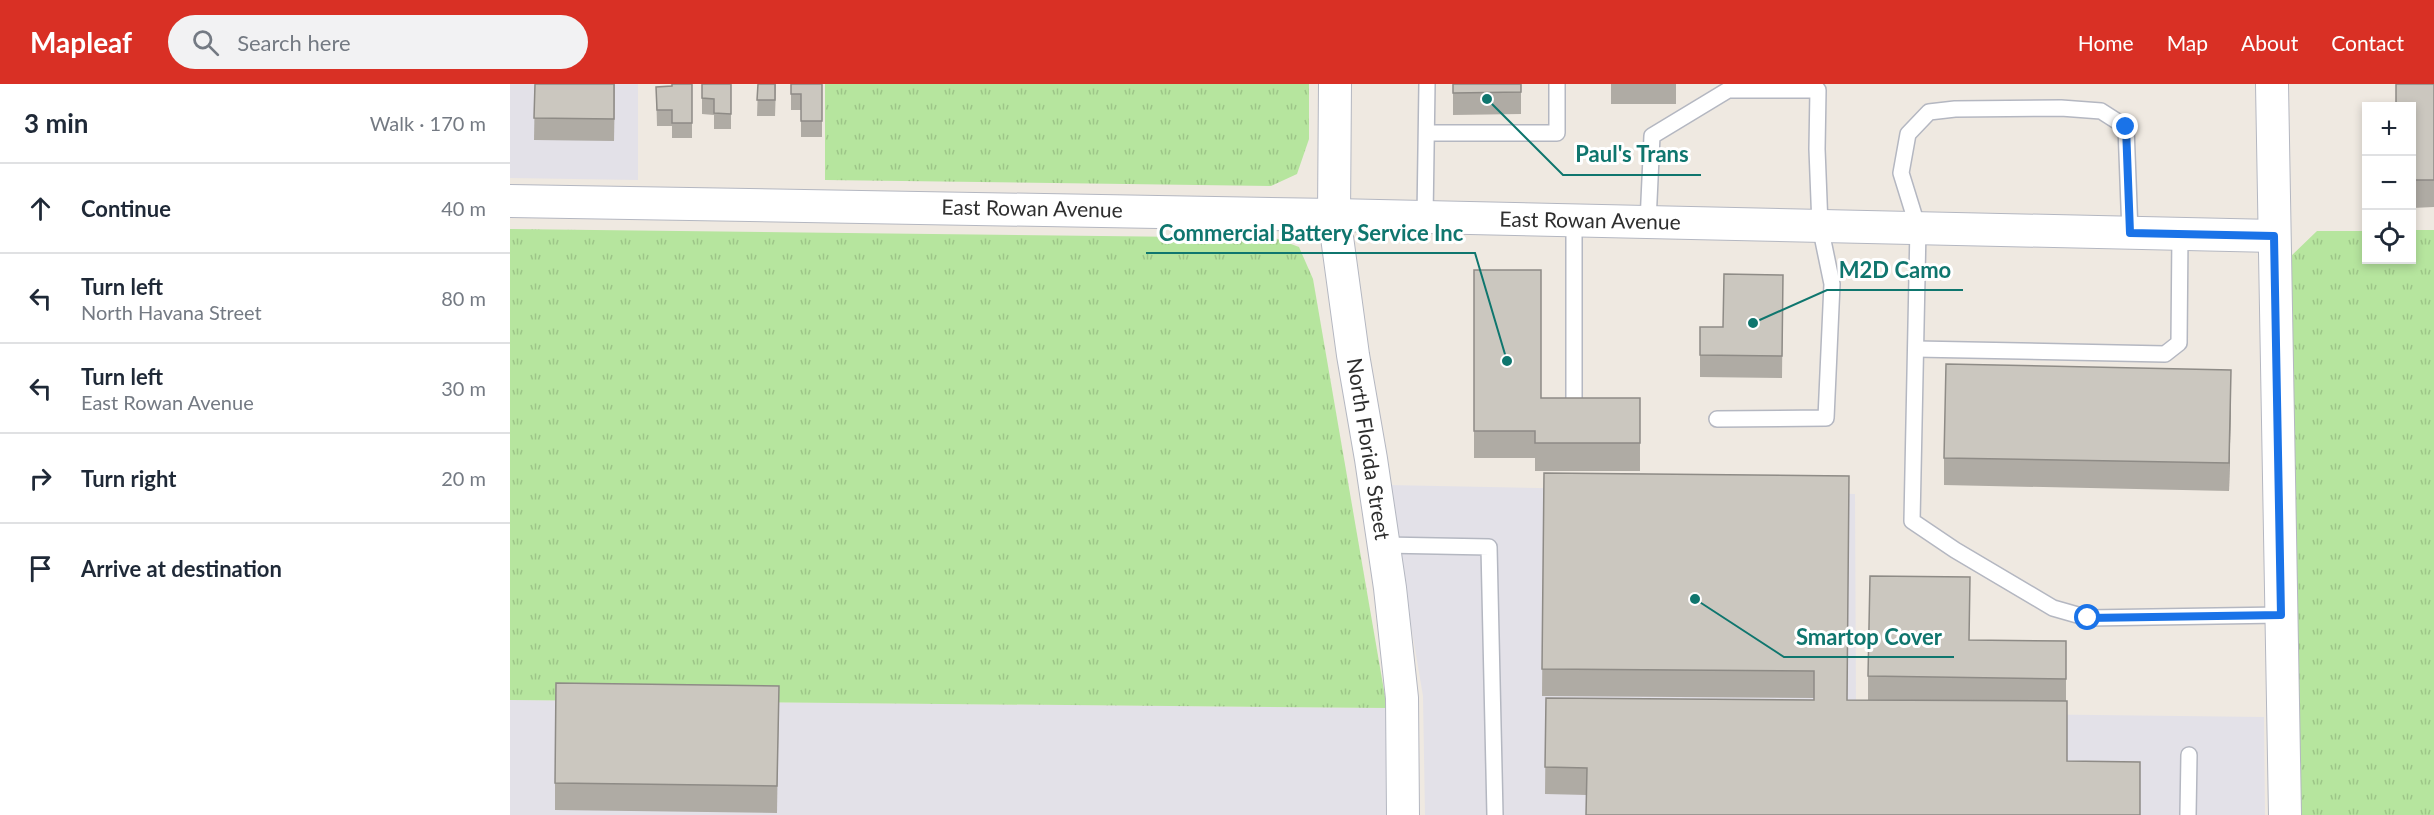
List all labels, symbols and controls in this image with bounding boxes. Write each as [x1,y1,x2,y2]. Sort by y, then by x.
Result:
search box [168,15,588,69]
text: Mapleaf [30,25,132,59]
icon: search [189,26,222,59]
text: Search here [237,29,351,56]
text: Home [2078,30,2134,55]
text: Map [2167,30,2208,55]
text: About [2241,30,2298,55]
text: Contact [2331,30,2404,55]
map controls [2362,102,2416,264]
button: + [2362,102,2416,156]
text: 3 min [24,107,88,139]
text: Walk · 170 m [370,111,486,135]
route end [2112,113,2138,139]
callout: Paul's Trans [1563,135,1701,175]
text: Paul's Trans [1575,140,1689,167]
button: − [2362,156,2416,210]
icon: ahead [24,192,57,225]
street label: East Rowan Avenue [941,193,1123,222]
text: Continue [81,195,171,222]
text: 40 m [441,196,486,220]
street label: East Rowan Avenue [1499,205,1681,234]
button: locate [2362,210,2416,264]
callout: Commercial Battery Service Inc [1146,213,1475,253]
text: Commercial Battery Service Inc [1159,219,1464,246]
callout: M2D Camo [1827,250,1963,290]
text: M2D Camo [1839,256,1951,283]
text: Turn left [81,273,163,300]
icon: left [24,282,57,315]
text: 80 m [441,286,486,310]
text: North Havana Street [81,300,262,324]
street label: North Florida Street [1343,356,1396,542]
text: Turn left [81,363,163,390]
icon: left [24,372,57,405]
text: 30 m [441,376,486,400]
text: East Rowan Avenue [81,390,254,414]
icon: right [24,462,57,495]
text: Turn right [81,465,176,492]
text: 20 m [441,466,486,490]
icon: arrive [24,552,57,585]
text: Arrive at destination [81,555,282,582]
route start [2074,604,2100,630]
callout: Smartop Cover [1784,617,1954,657]
text: Smartop Cover [1796,623,1943,650]

